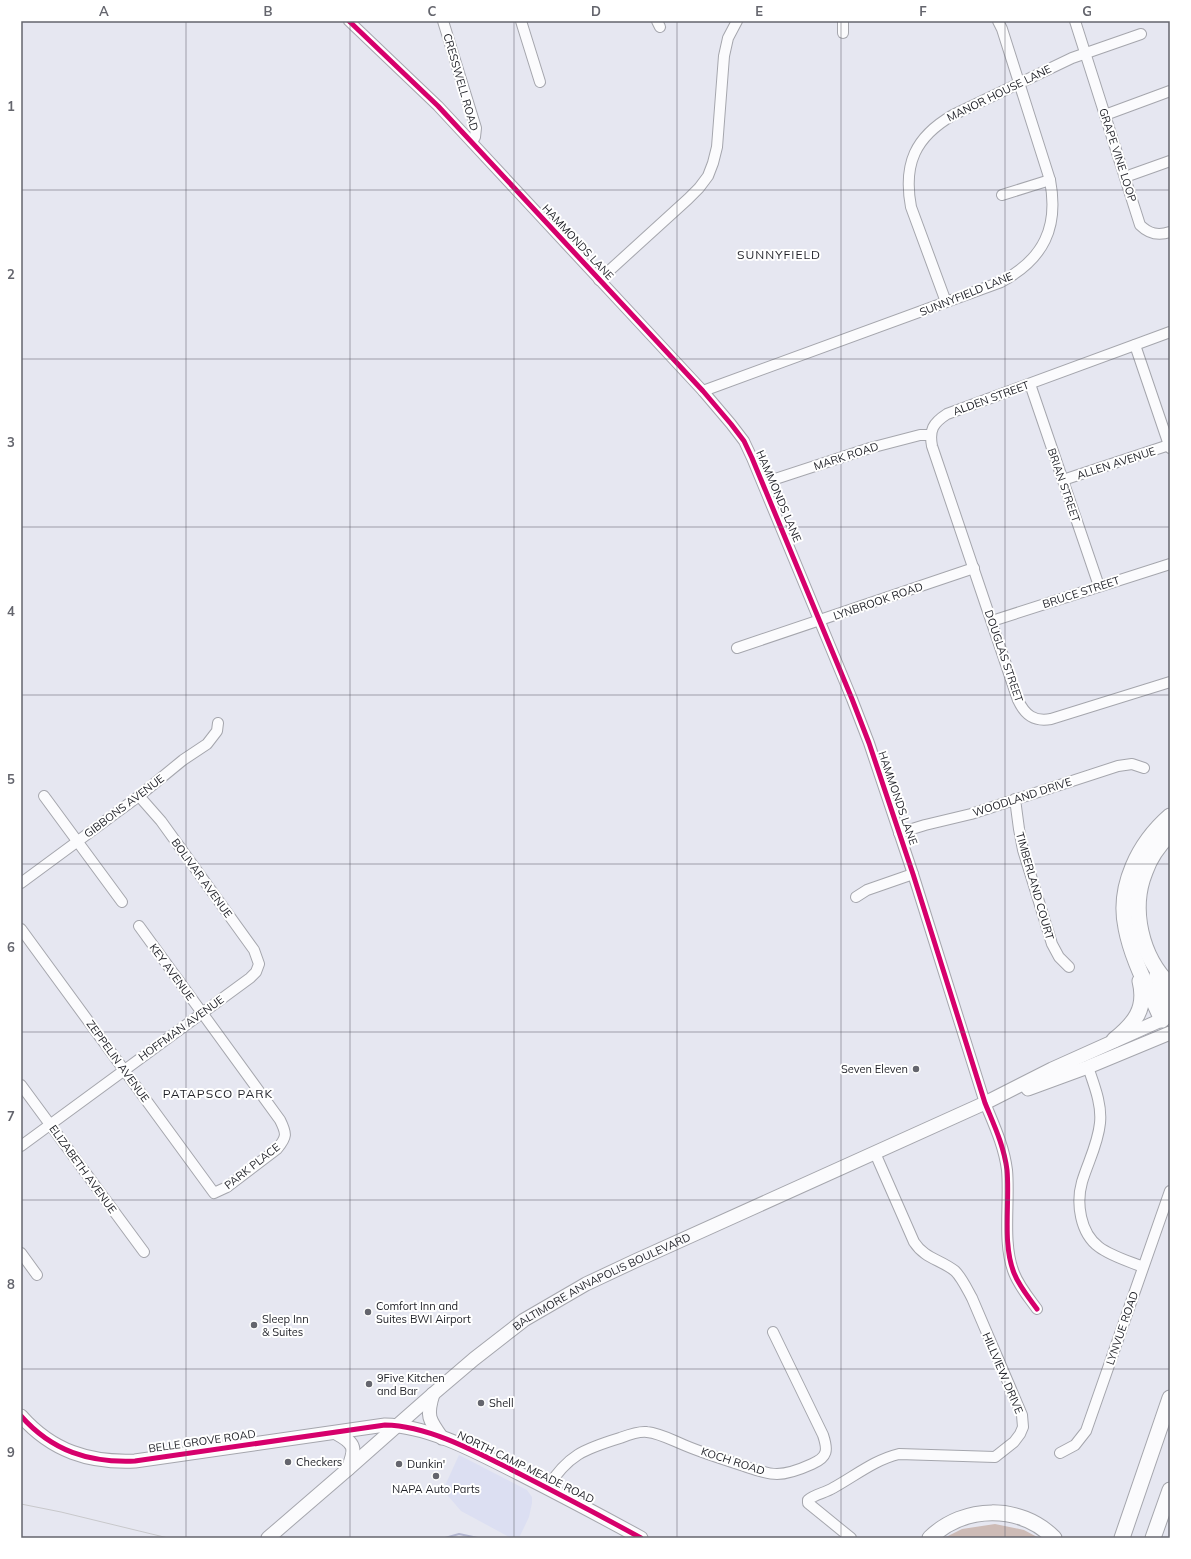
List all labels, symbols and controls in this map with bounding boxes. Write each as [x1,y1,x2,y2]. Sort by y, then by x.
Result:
text: A [99,3,109,19]
text: B [264,3,273,19]
text: C [428,3,437,19]
text: D [591,3,601,19]
text: E [755,3,763,19]
text: F [919,3,927,19]
text: G [1082,3,1092,19]
street label: CRESSWELL ROAD [440,32,482,132]
street label: MANOR HOUSE LANE [945,62,1053,124]
text: 1 [7,98,15,114]
street label: GRAPE VINE LOOP [1096,106,1140,204]
street label: HAMMONDS LANE [539,201,617,283]
district label: SUNNYFIELD [737,247,821,262]
text: 2 [7,266,15,282]
street label: SUNNYFIELD LANE [917,269,1015,319]
street label: ALDEN STREET [951,378,1031,418]
text: 3 [7,434,15,450]
street label: MARK ROAD [812,439,880,473]
street label: ALLEN AVENUE [1075,444,1157,482]
street label: BRIAN STREET [1045,446,1083,524]
street label: HAMMONDS LANE [753,448,805,544]
street label: BRUCE STREET [1041,573,1122,611]
street label: LYNBROOK ROAD [831,579,925,623]
text: 4 [7,603,15,619]
street label: DOUGLAS STREET [982,608,1026,704]
street label: HAMMONDS LANE [875,749,921,847]
text: 5 [7,771,15,787]
street label: GIBBONS AVENUE [81,771,167,841]
street label: WOODLAND DRIVE [971,774,1073,820]
street label: TIMBERLAND COURT [1013,830,1057,942]
street label: BOLIVAR AVENUE [168,836,236,920]
text: 6 [7,939,15,955]
street label: KEY AVENUE [147,941,197,1003]
street label: HOFFMAN AVENUE [136,992,226,1064]
street label: ZEPPELIN AVENUE [84,1017,152,1105]
place label: Seven Eleven [841,1062,908,1076]
marker: Seven Eleven [911,1064,921,1074]
district label: PATAPSCO PARK [163,1086,273,1101]
text: 7 [7,1108,15,1124]
street label: ELIZABETH AVENUE [46,1122,120,1216]
street label: PARK PLACE [221,1140,283,1192]
street label: BALTIMORE ANNAPOLIS BOULEVARD [510,1230,693,1333]
text: 8 [7,1276,15,1292]
street label: LYNVUE ROAD [1103,1289,1141,1367]
place label: Comfort Inn and Suites BWI Airport [376,1299,471,1326]
marker: Comfort Inn and Suites BWI Airport [363,1307,373,1317]
place label: Sleep Inn & Suites [262,1312,309,1339]
marker: Sleep Inn & Suites [249,1320,259,1330]
street label: HILLVIEW DRIVE [980,1330,1026,1416]
place label: 9Five Kitchen and Bar [377,1371,445,1398]
marker: 9Five Kitchen and Bar [364,1379,374,1389]
place label: Shell [489,1396,514,1410]
marker: Shell [476,1398,486,1408]
street label: BELLE GROVE ROAD [147,1427,257,1455]
street label: NORTH CAMP MEADE ROAD [455,1428,597,1506]
text: 9 [7,1444,15,1460]
street label: KOCH ROAD [699,1444,767,1478]
place label: Checkers [296,1455,342,1469]
marker: Checkers [283,1457,293,1467]
place label: Dunkin' [407,1457,445,1471]
marker: Dunkin' [394,1459,404,1469]
marker: NAPA Auto Parts [431,1471,441,1481]
place label: NAPA Auto Parts [392,1482,480,1496]

